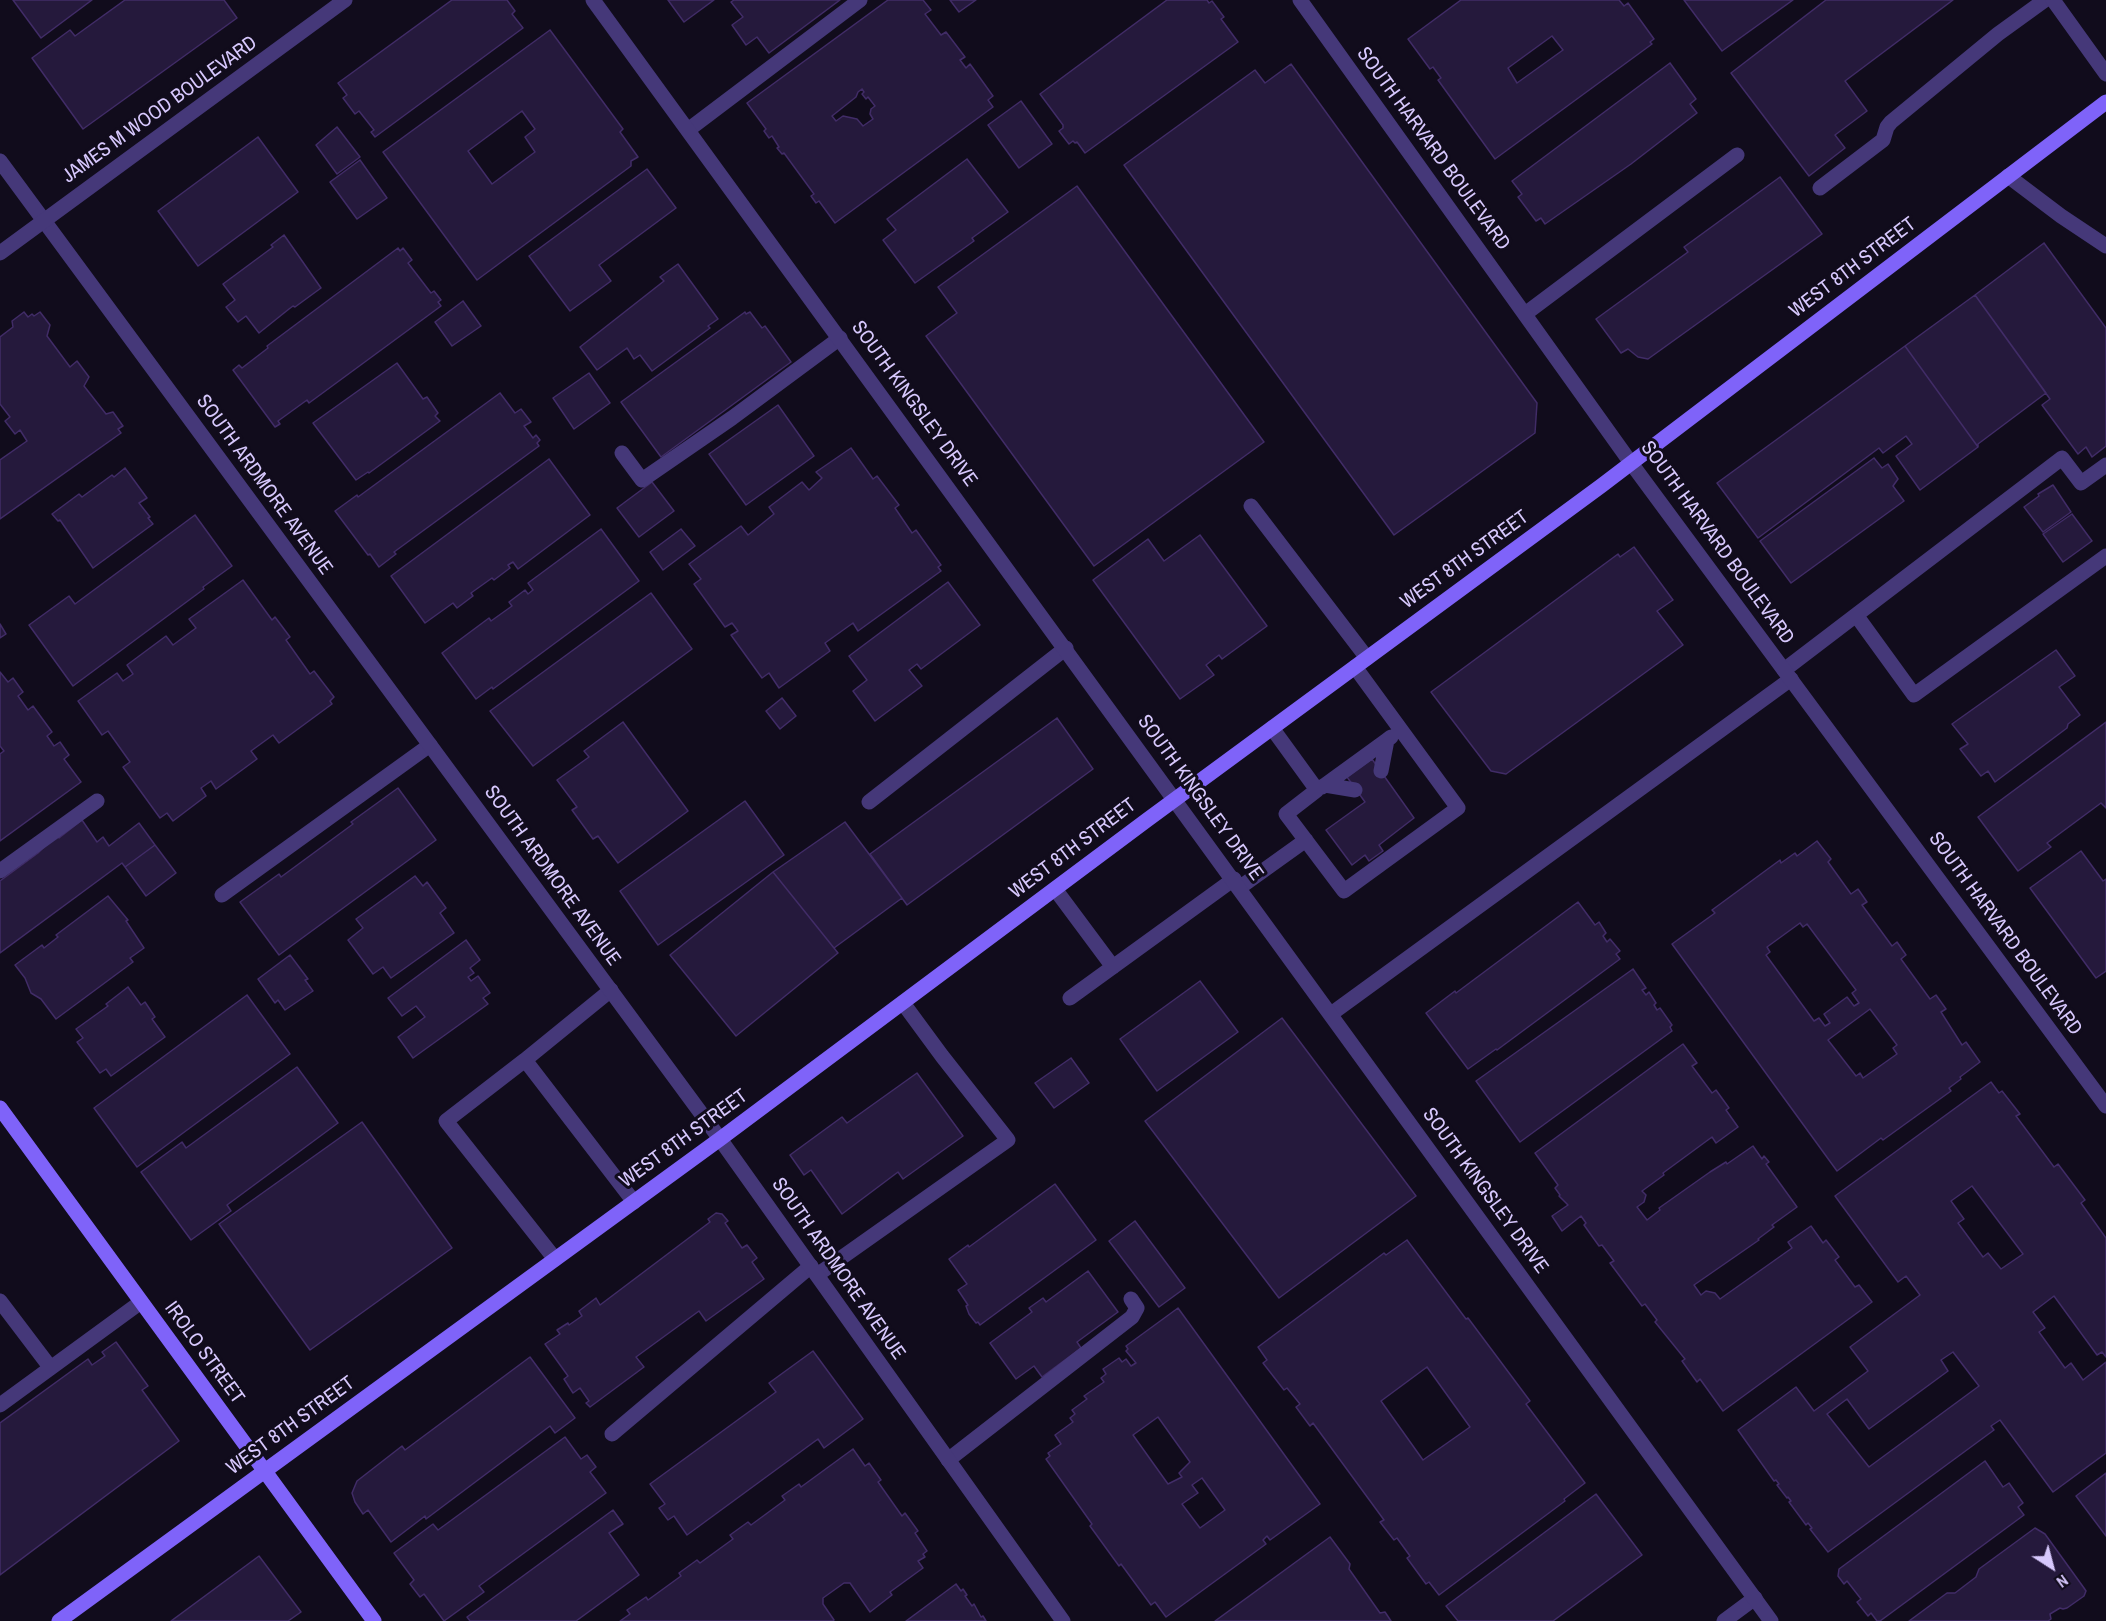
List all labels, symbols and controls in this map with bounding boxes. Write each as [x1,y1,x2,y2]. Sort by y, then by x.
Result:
street label: JAMES M WOOD BOULEVARD [58,31,262,189]
street label: SOUTH HARVARD BOULEVARD [1351,43,1515,255]
street label: WEST 8TH STREET [1785,213,1921,323]
street label: SOUTH KINGSLEY DRIVE [846,317,982,491]
street label: SOUTH ARDMORE AVENUE [191,390,337,580]
street label: SOUTH HARVARD BOULEVARD [1635,437,1799,649]
street label: WEST 8TH STREET [1396,506,1534,614]
street label: SOUTH KINGSLEY DRIVE [1132,711,1268,885]
street label: SOUTH ARDMORE AVENUE [479,781,625,971]
street label: WEST 8TH STREET [1005,794,1141,904]
street label: SOUTH HARVARD BOULEVARD [1923,828,2087,1040]
street label: WEST 8TH STREET [615,1085,753,1193]
street label: SOUTH KINGSLEY DRIVE [1417,1104,1553,1278]
street label: SOUTH ARDMORE AVENUE [766,1173,910,1365]
street label: IROLO STREET [159,1297,249,1409]
street label: WEST 8TH STREET [222,1372,360,1480]
north arrow [2022,1537,2082,1597]
text: N [2052,1570,2073,1593]

